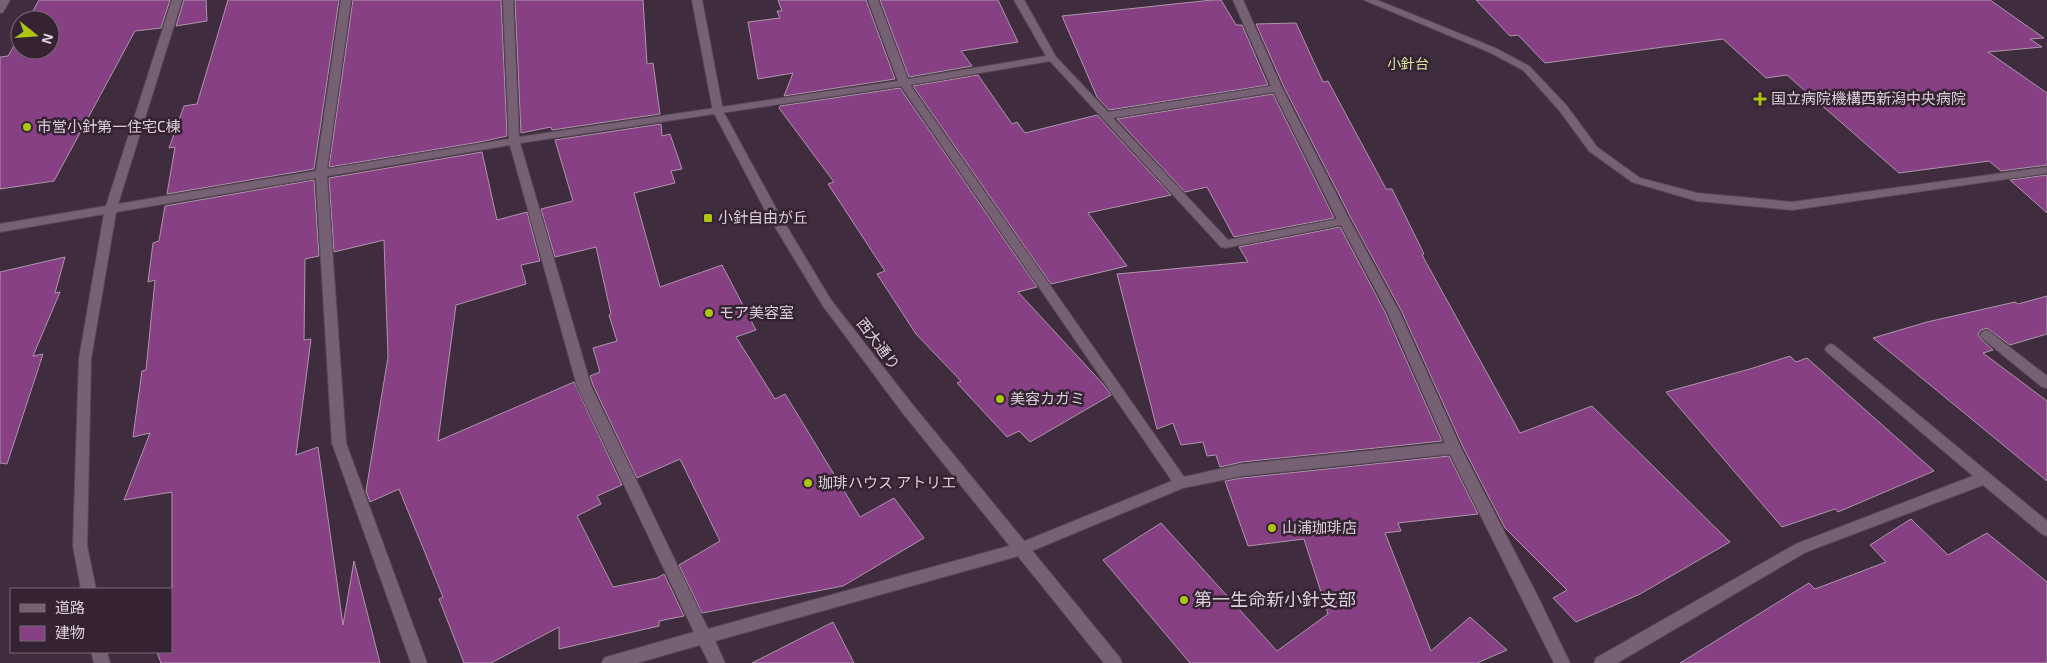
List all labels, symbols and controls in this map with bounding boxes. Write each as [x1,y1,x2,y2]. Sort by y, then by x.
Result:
north arrow [10,10,60,60]
text: N [38,32,58,46]
district label: 小針台 [1387,55,1429,72]
place label: 国立病院機構西新潟中央病院 [1771,89,1966,107]
marker: 国立病院機構西新潟中央病院 [1753,92,1767,106]
place label: 市営小針第一住宅C棟 [37,117,181,135]
marker: 市営小針第一住宅C棟 [21,121,33,133]
place label: 小針自由が丘 [718,208,808,226]
marker: 小針自由が丘 [702,212,714,224]
place label: モア美容室 [719,303,794,321]
marker: モア美容室 [703,307,715,319]
street label: 西大通り [854,314,904,373]
place label: 美容カガミ [1010,389,1085,407]
marker: 美容カガミ [994,393,1006,405]
place label: 珈琲ハウス アトリエ [818,473,956,491]
marker: 珈琲ハウス アトリエ [802,477,814,489]
place label: 山浦珈琲店 [1282,518,1357,536]
marker: 山浦珈琲店 [1266,522,1278,534]
legend [10,588,172,653]
place label: 第一生命新小針支部 [1194,588,1356,610]
marker: 第一生命新小針支部 [1178,594,1190,606]
text: 道路 [55,598,85,616]
text: 建物 [55,623,85,641]

